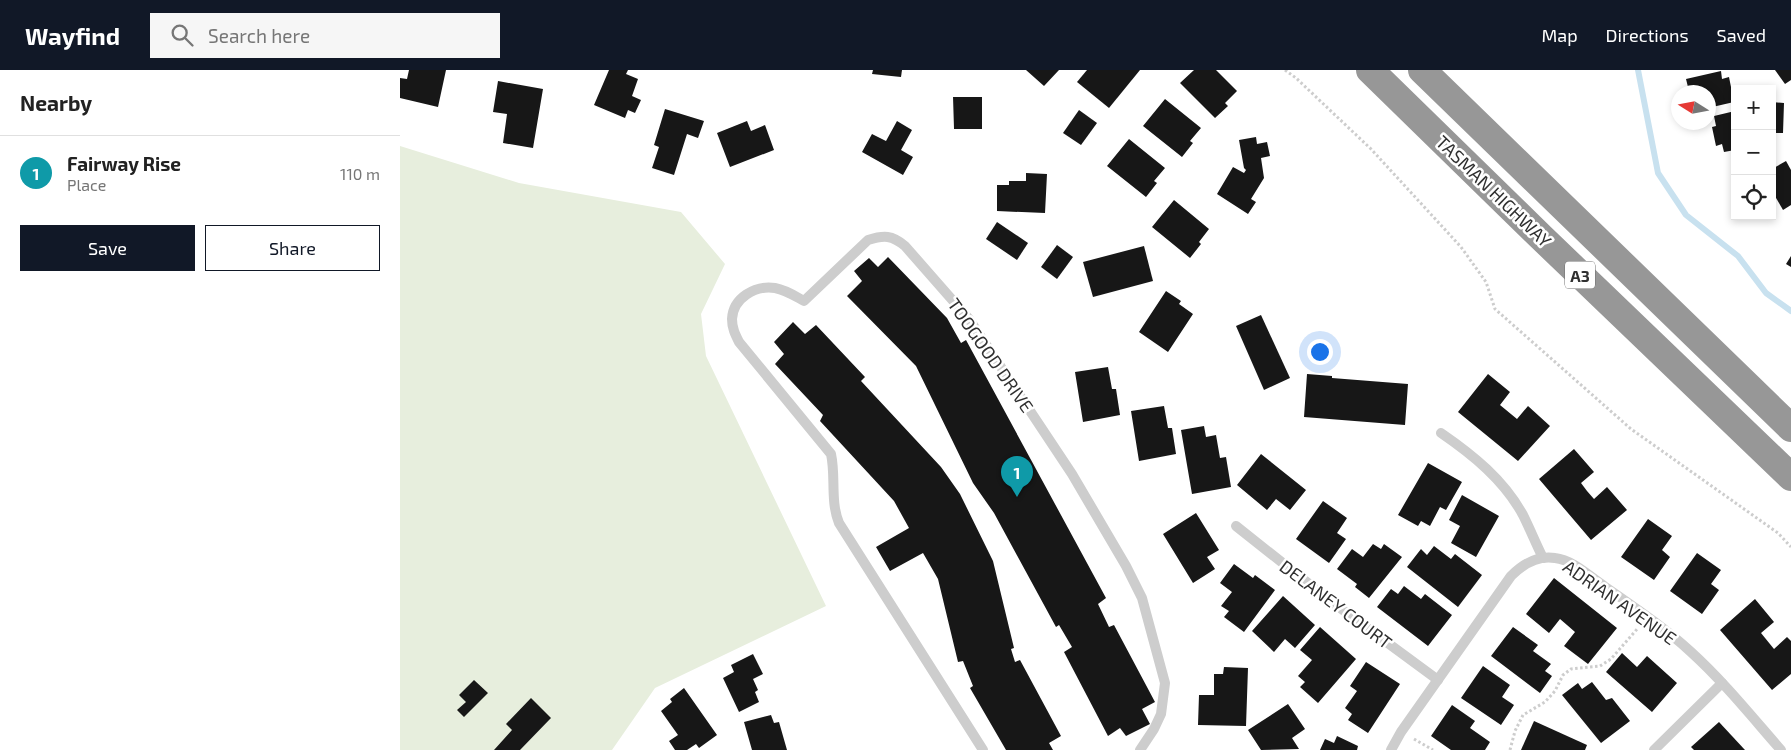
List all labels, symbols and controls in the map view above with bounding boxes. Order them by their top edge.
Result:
search box [150,13,500,58]
text: Wayfind [25,21,120,50]
icon: search [168,21,196,49]
text: Search here [208,24,310,47]
text: Map [1541,24,1578,46]
text: Directions [1606,24,1689,46]
text: Saved [1717,24,1766,46]
north arrow [1671,85,1716,130]
map controls [1731,85,1776,220]
button: + [1731,85,1776,130]
text: Nearby [20,90,92,115]
street label: TASMAN HIGHWAY [1432,130,1557,252]
button: − [1731,130,1776,175]
text: Fairway Rise [67,152,181,175]
text: 1 [33,164,39,183]
text: 110 m [340,164,380,183]
text: Place [67,175,106,194]
button: locate [1731,175,1776,220]
button: Save [20,225,195,271]
button: Share [205,225,380,271]
road number: A3 [1565,262,1595,288]
street label: TOOGOOD DRIVE [943,294,1039,416]
your location [1307,339,1333,365]
pin: 1 [1001,456,1033,497]
street label: DELANEY COURT [1276,555,1397,654]
street label: ADRIAN AVENUE [1559,555,1681,649]

